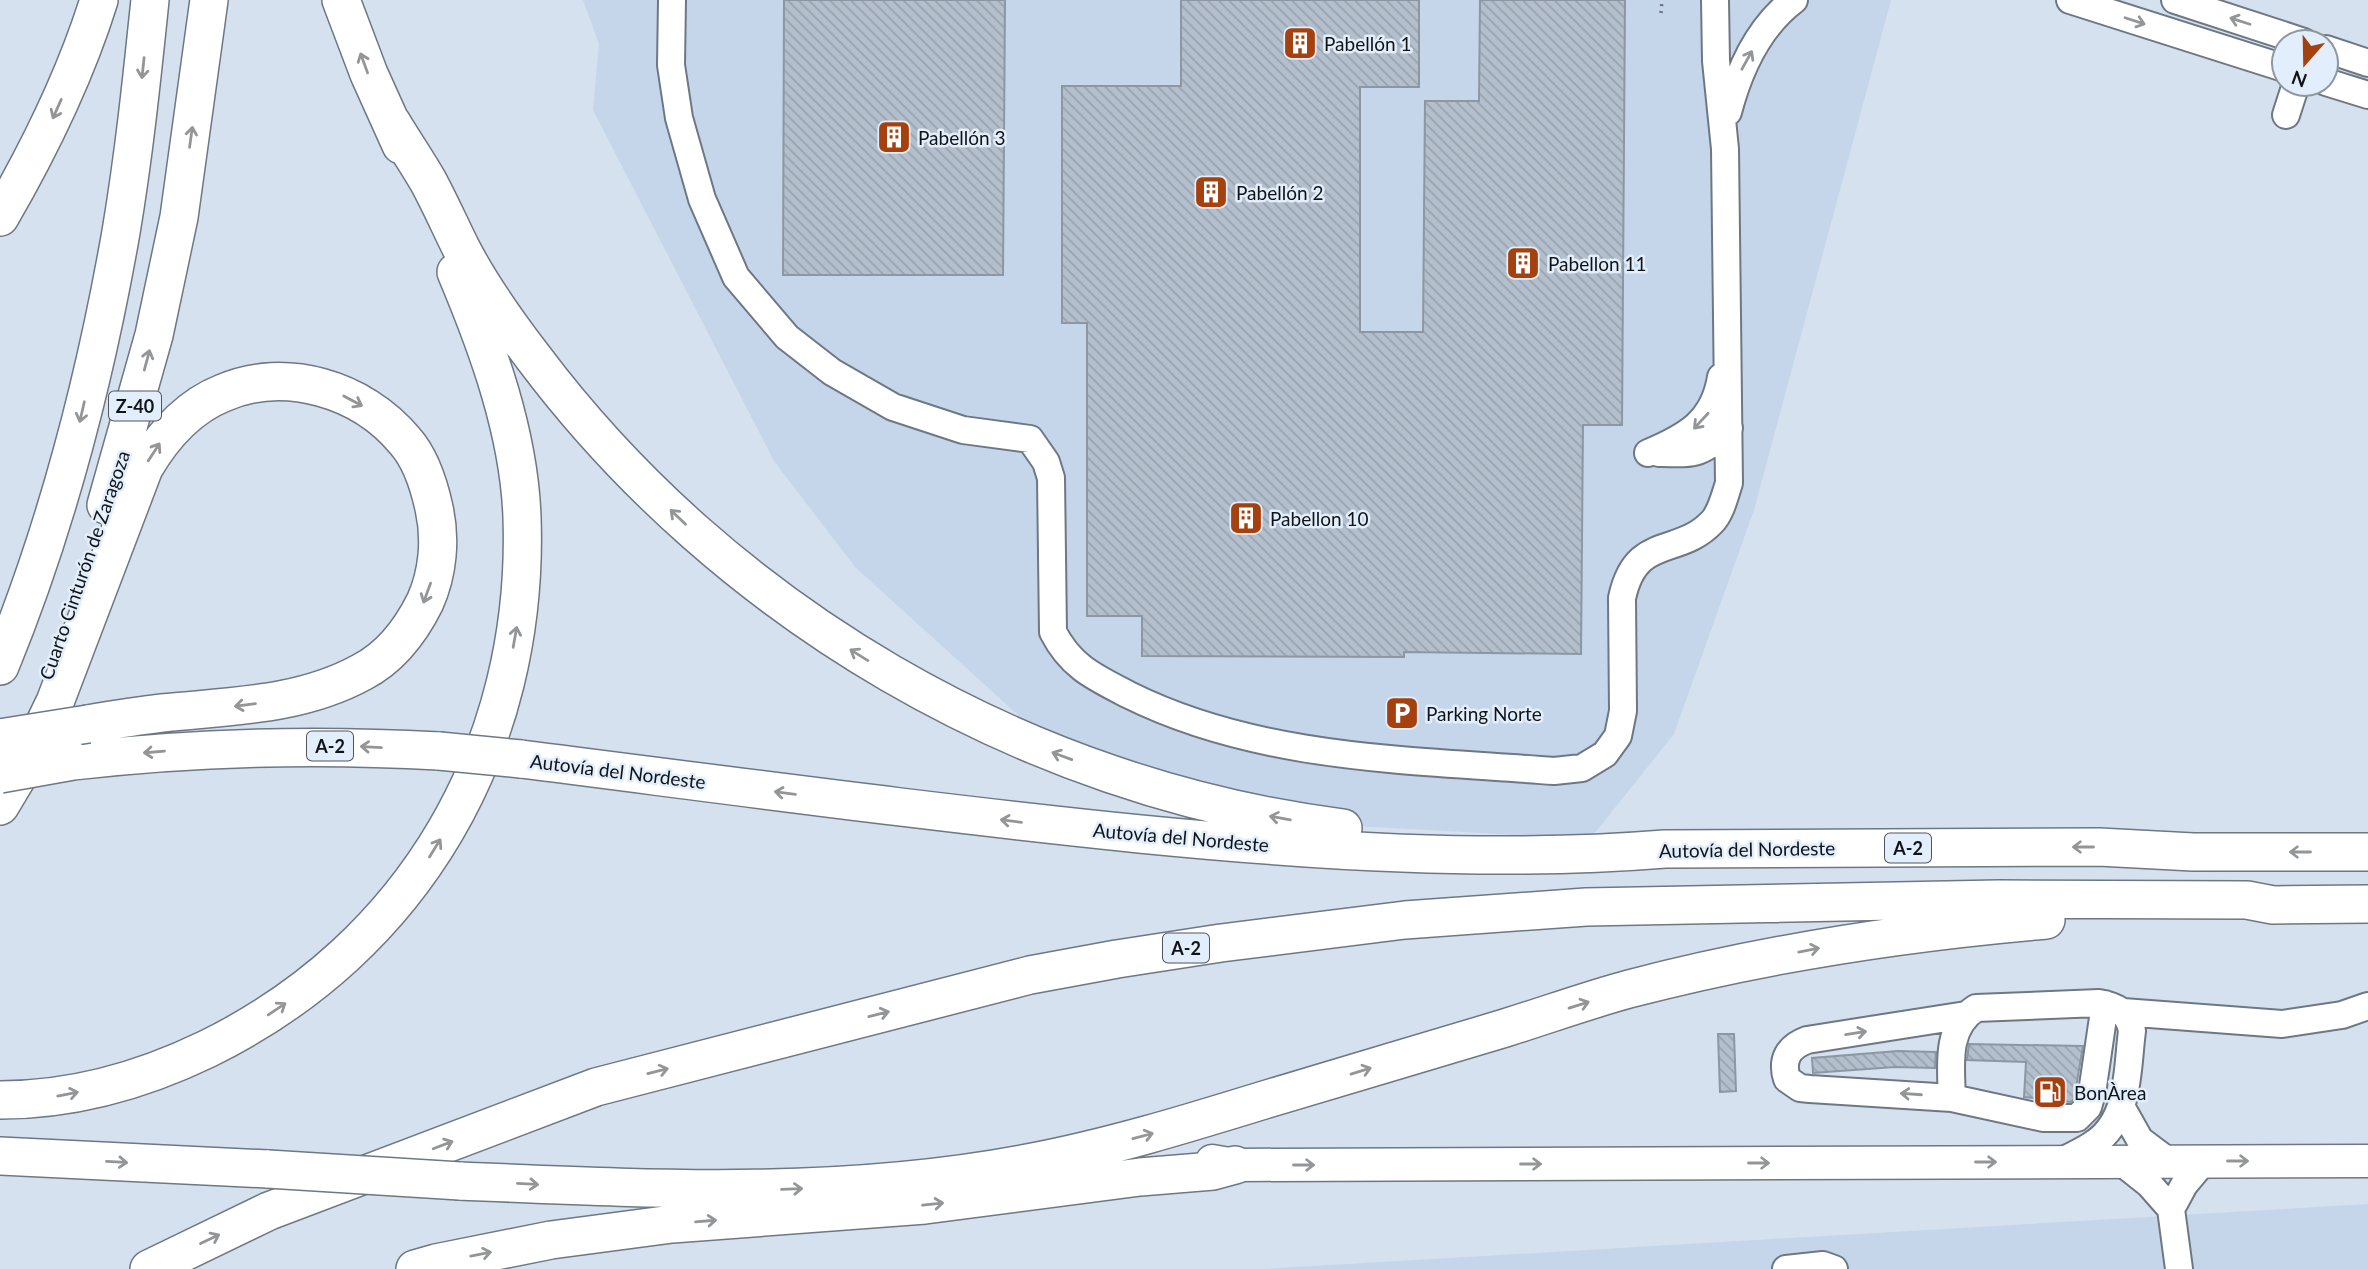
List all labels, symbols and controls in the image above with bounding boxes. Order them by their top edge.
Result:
one-way arrow [2229,14,2251,27]
one-way arrow [2124,15,2146,28]
building icon: Pabellón 1 [1281,24,1319,62]
north arrow [2270,28,2340,98]
place label: Pabellón 1 [1324,32,1411,55]
one-way arrow [1740,50,1754,70]
one-way arrow [357,52,370,74]
one-way arrow [136,56,149,79]
text: N [2288,66,2310,93]
one-way arrow [50,98,63,119]
building icon: Pabellón 3 [875,118,913,156]
one-way arrow [185,126,198,149]
place label: Pabellón 3 [918,126,1005,149]
building icon: Pabellón 2 [1192,173,1230,211]
place label: Pabellón 2 [1236,181,1323,204]
building icon: Pabellon 11 [1504,244,1542,282]
place label: Pabellon 11 [1548,252,1646,275]
one-way arrow [142,349,155,371]
road number: Z-40 [109,392,161,420]
one-way arrow [342,394,362,408]
one-way arrow [75,400,88,423]
one-way arrow [1693,412,1709,430]
one-way arrow [146,443,161,462]
street label: Cuarto Cinturón de Zaragoza [34,447,134,683]
building icon: Pabellon 10 [1227,499,1265,537]
place label: Pabellon 10 [1270,507,1368,530]
one-way arrow [670,508,687,525]
one-way arrow [420,582,433,604]
one-way arrow [509,626,522,649]
one-way arrow [849,647,869,661]
parking icon: Parking Norte [1383,694,1421,732]
one-way arrow [234,699,257,712]
place label: Parking Norte [1426,702,1542,725]
road number: A-2 [307,732,353,760]
one-way arrow [359,741,382,754]
one-way arrow [143,746,165,759]
street label: Autovía del Nordeste [529,749,707,793]
one-way arrow [1051,749,1073,761]
one-way arrow [774,786,797,799]
one-way arrow [1270,811,1292,824]
one-way arrow [1000,814,1022,827]
street label: Autovía del Nordeste [1092,818,1270,856]
road number: A-2 [1885,834,1931,862]
street label: Autovía del Nordeste [1659,836,1835,862]
one-way arrow [428,839,443,858]
one-way arrow [2072,840,2095,854]
one-way arrow [2289,845,2312,859]
road number: A-2 [1163,933,1209,962]
one-way arrow [1797,943,1820,956]
one-way arrow [1567,997,1589,1010]
one-way arrow [267,1001,286,1016]
one-way arrow [867,1007,889,1020]
one-way arrow [1844,1026,1867,1039]
one-way arrow [646,1064,669,1077]
one-way arrow [1350,1064,1372,1077]
fuel station icon: BonÀrea [2031,1073,2069,1111]
place label: BonÀrea [2074,1081,2146,1104]
one-way arrow [56,1086,79,1100]
one-way arrow [1900,1088,1923,1101]
one-way arrow [1131,1129,1154,1142]
one-way arrow [432,1137,454,1150]
one-way arrow [2226,1154,2249,1168]
one-way arrow [105,1155,128,1168]
one-way arrow [1974,1155,1997,1169]
one-way arrow [1747,1156,1770,1170]
one-way arrow [1519,1157,1542,1171]
one-way arrow [1292,1158,1315,1172]
one-way arrow [517,1177,540,1190]
one-way arrow [781,1182,804,1195]
one-way arrow [921,1197,944,1210]
one-way arrow [695,1214,717,1227]
one-way arrow [199,1232,220,1246]
one-way arrow [470,1246,492,1260]

